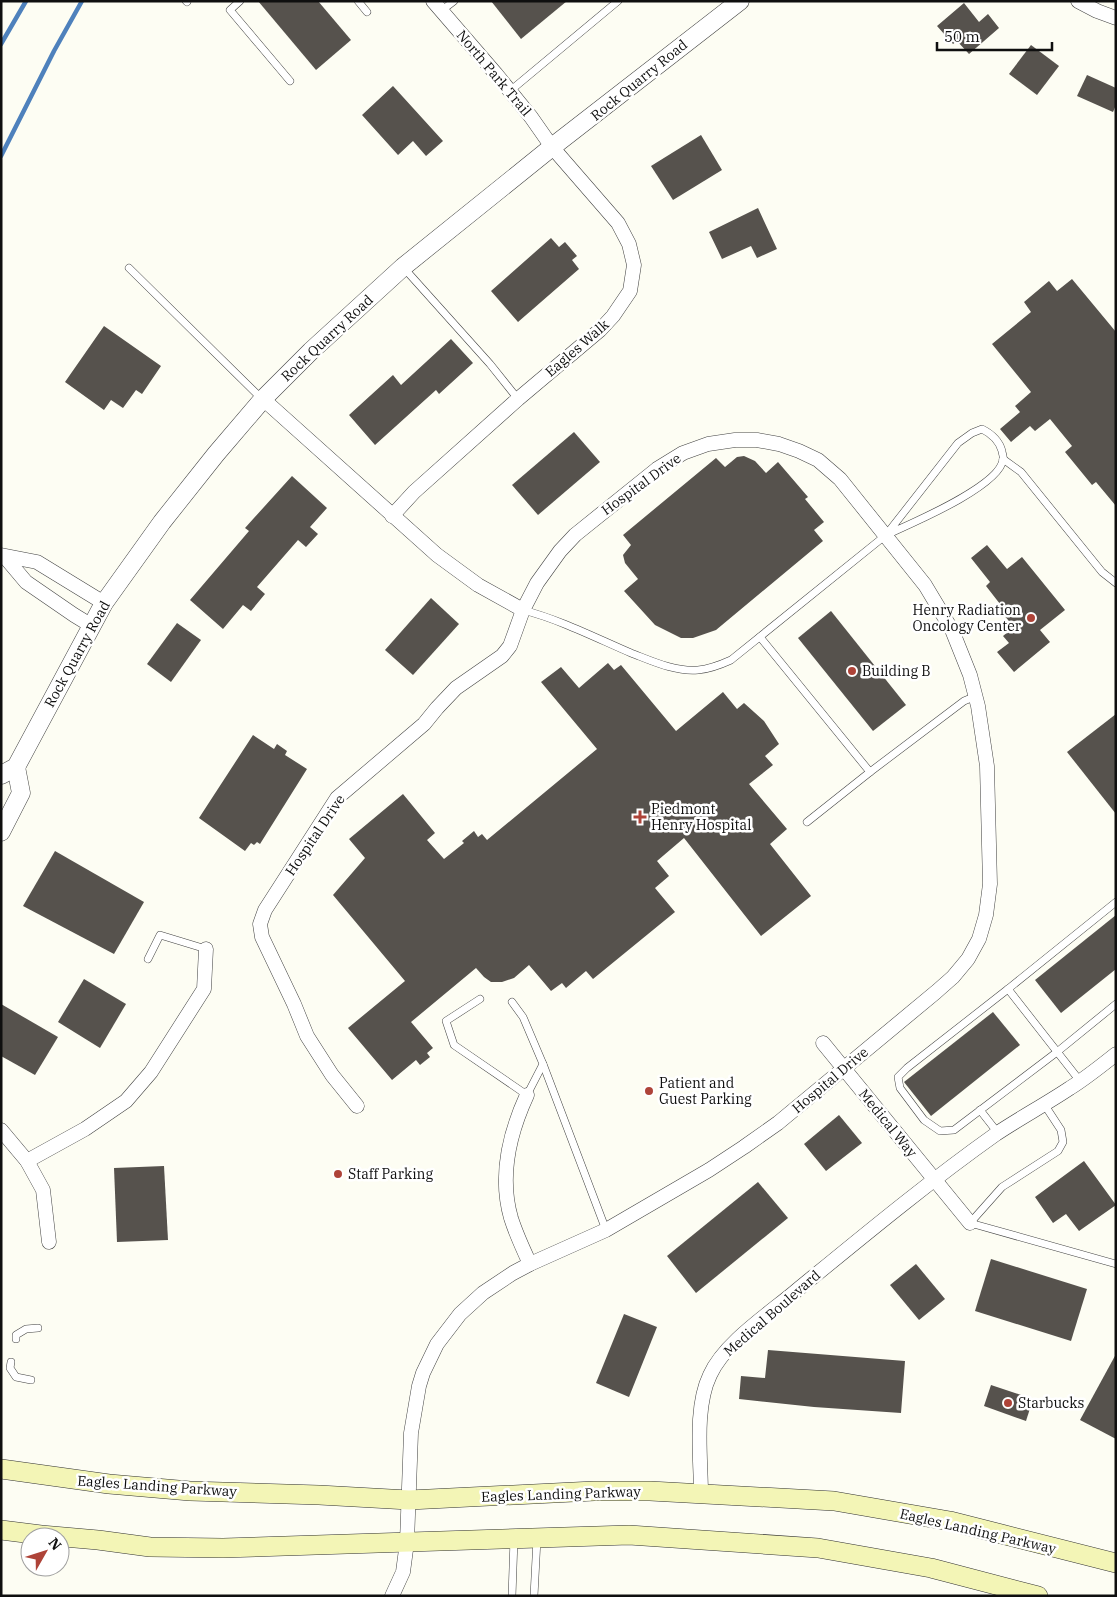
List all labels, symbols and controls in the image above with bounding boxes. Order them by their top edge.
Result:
scale bar [937,20,1052,52]
street label: North Park Trail [453,26,535,120]
text: 50 m [944,27,980,46]
street label: Rock Quarry Road [587,35,691,124]
street label: Rock Quarry Road [277,290,377,385]
street label: Eagles Walk [541,315,613,381]
street label: Hospital Drive [598,449,684,519]
street label: Rock Quarry Road [40,597,114,710]
place label: Henry Radiation Oncology Center [912,601,1022,635]
marker: Henry Radiation Oncology Center [1025,612,1037,624]
place label: Building B [862,662,931,680]
marker: Building B [846,665,858,677]
street label: Hospital Drive [281,791,349,879]
place label: Piedmont Henry Hospital [651,800,751,834]
marker: Piedmont Henry Hospital [633,810,647,824]
street label: Hospital Drive [788,1043,872,1117]
place label: Patient and Guest Parking [659,1074,752,1108]
marker: Patient and Guest Parking [643,1085,655,1097]
street label: Medical Way [855,1085,921,1161]
place label: Staff Parking [348,1165,433,1183]
marker: Staff Parking [332,1168,344,1180]
street label: Medical Boulevard [720,1266,824,1360]
place label: Starbucks [1018,1394,1084,1412]
marker: Starbucks [1002,1397,1014,1409]
street label: Eagles Landing Parkway [77,1471,238,1501]
street label: Eagles Landing Parkway [481,1482,642,1506]
street label: Eagles Landing Parkway [898,1504,1058,1558]
north arrow [20,1527,70,1577]
text: N [45,1534,66,1554]

